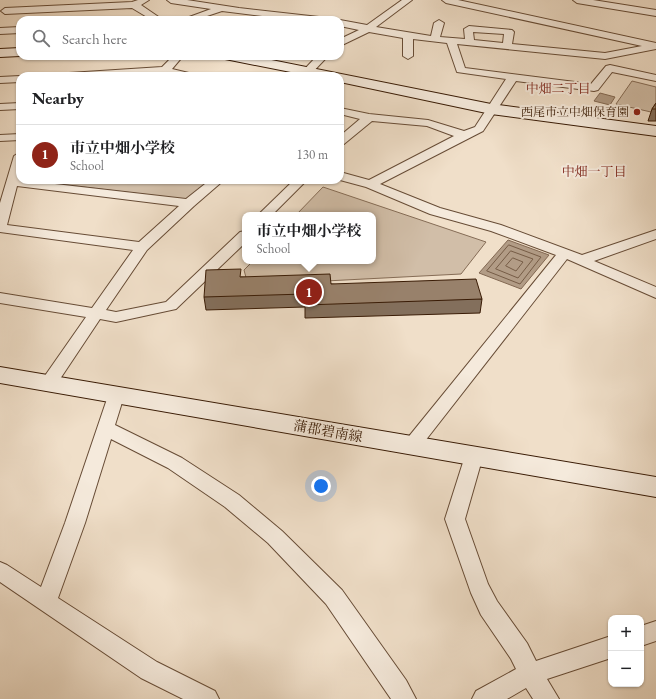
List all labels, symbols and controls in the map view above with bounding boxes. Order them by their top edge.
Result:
search box [16,16,344,60]
icon: search [30,27,52,49]
text: Search here [62,29,127,48]
district label: 中畑二丁目 [525,80,591,97]
text: Nearby [32,87,84,109]
place label: 西尾市立中畑保育園 [521,104,629,120]
marker: 西尾市立中畑保育園 [632,107,642,117]
text: 市立中畑小学校 [70,138,175,157]
text: 1 [42,146,48,163]
text: 130 m [297,146,328,163]
text: School [70,157,104,174]
district label: 中畑一丁目 [561,163,627,180]
popup [242,212,376,264]
text: 市立中畑小学校 [256,221,362,240]
text: School [256,240,290,257]
pin: 1 [296,277,322,307]
street label: 蒲郡碧南線 [292,416,364,446]
your location [311,476,331,496]
map controls [608,615,644,687]
button: + [608,615,644,651]
button: − [608,651,644,687]

